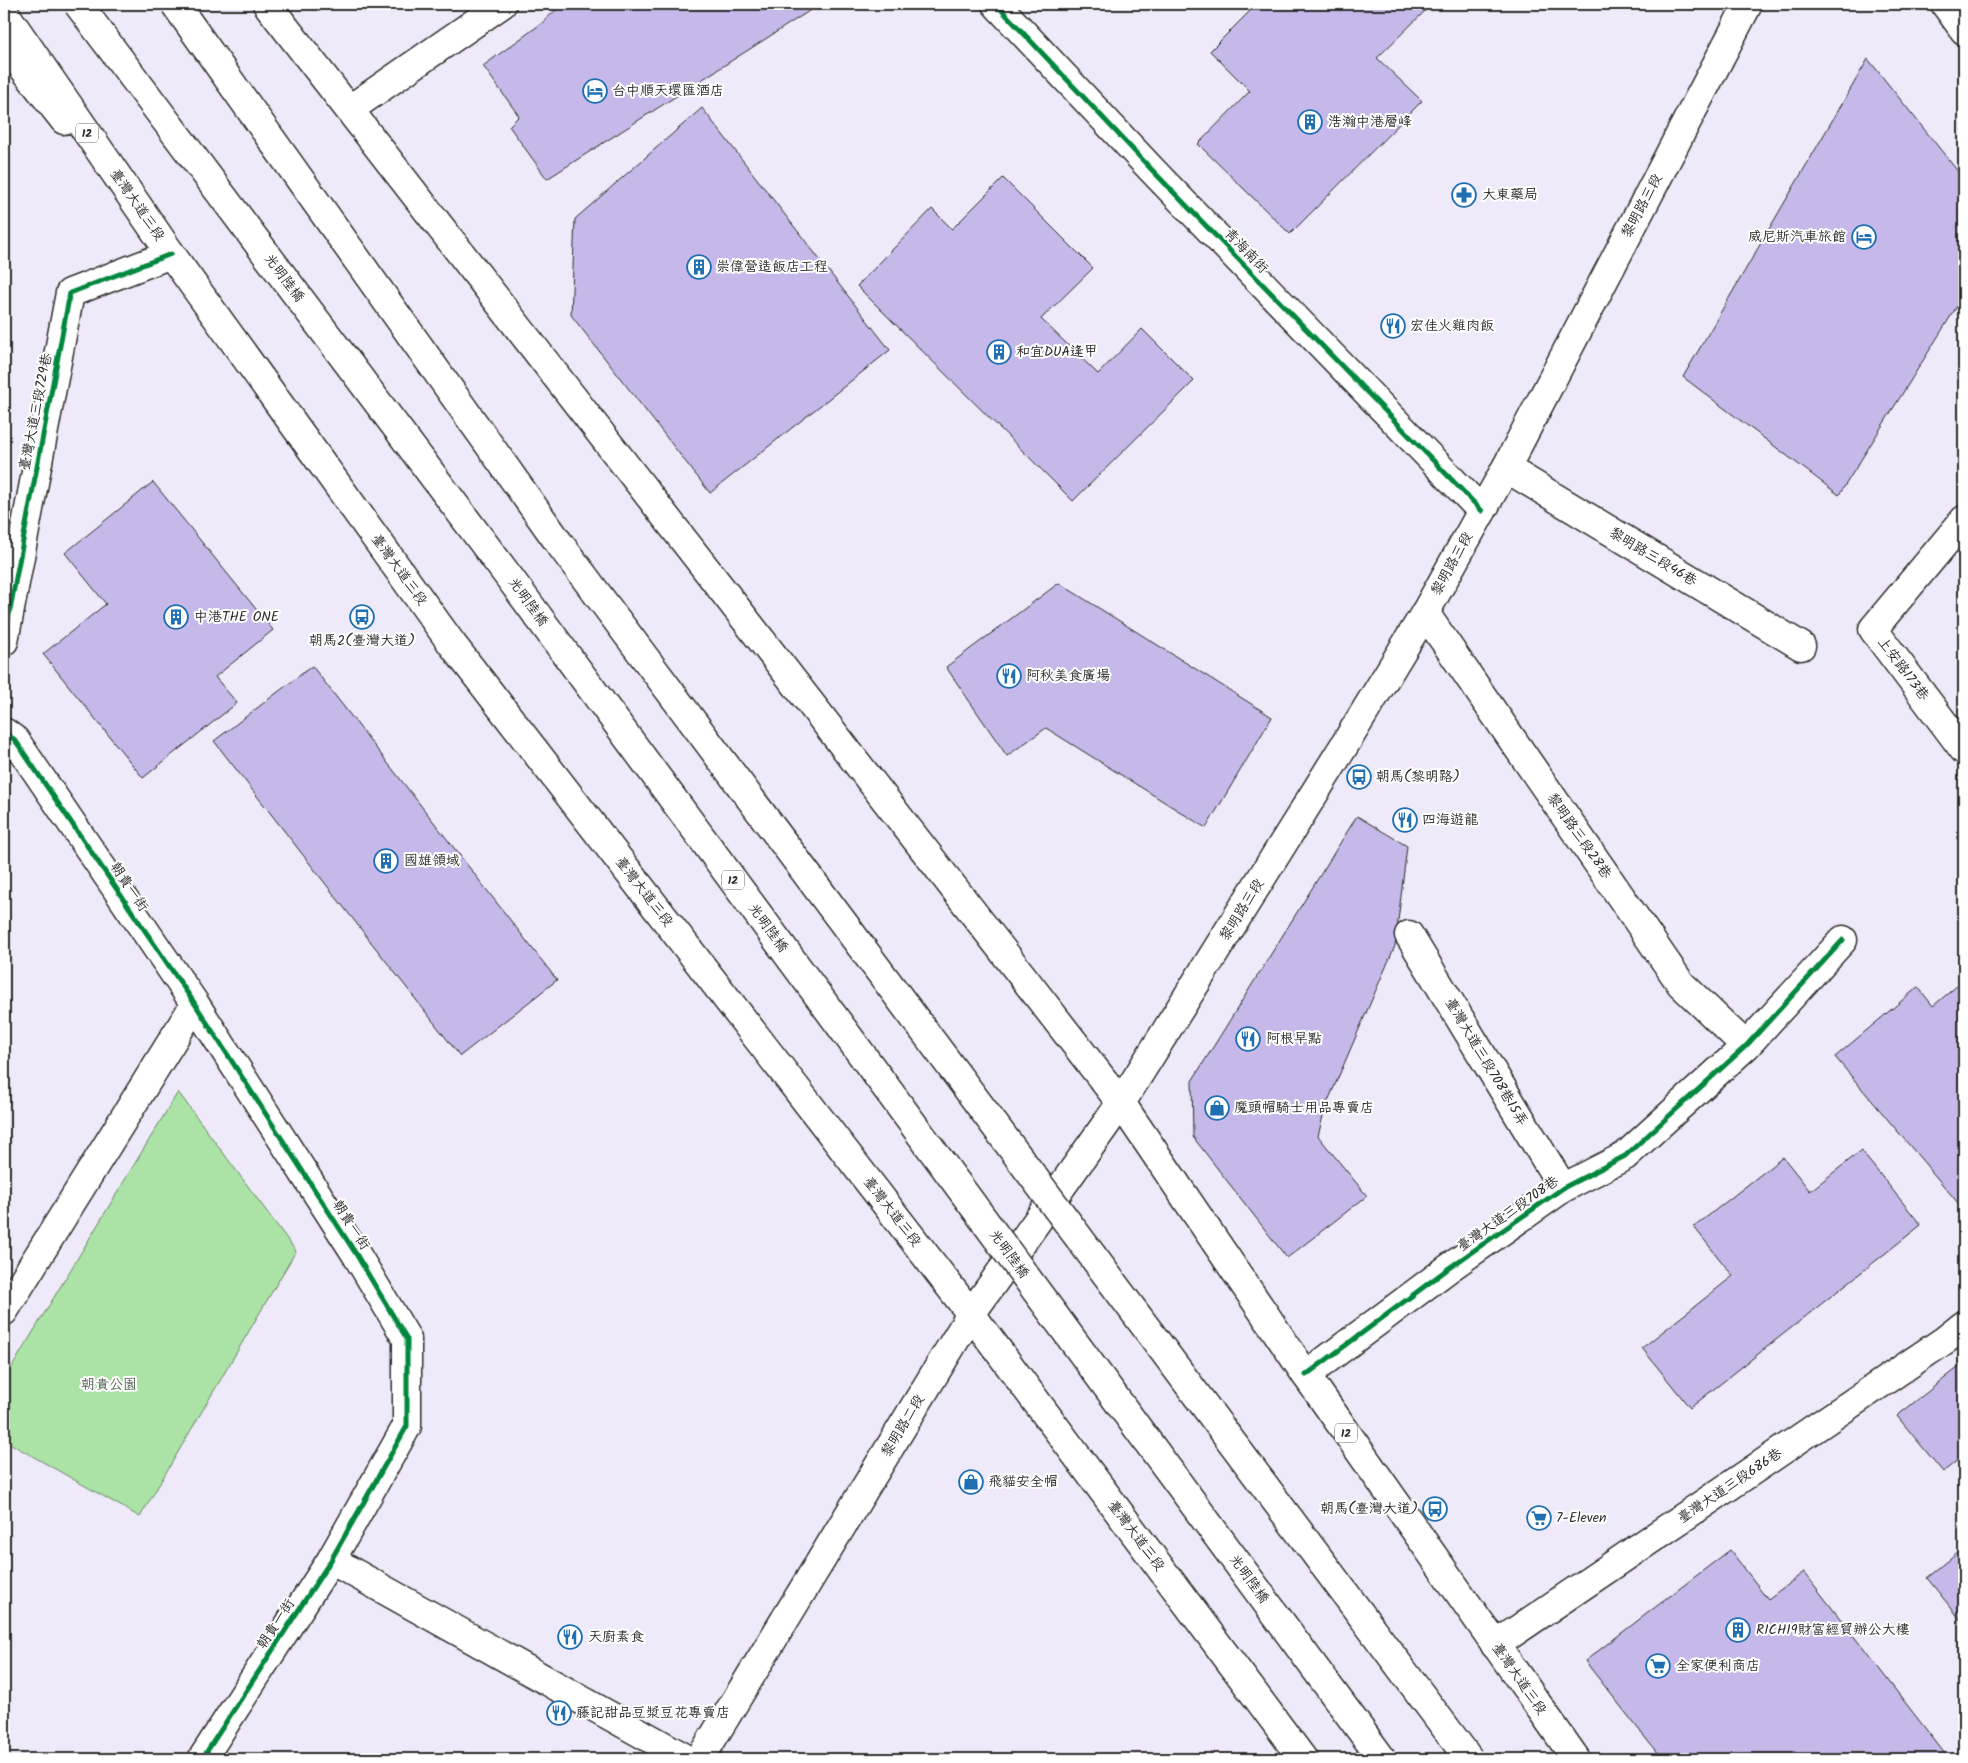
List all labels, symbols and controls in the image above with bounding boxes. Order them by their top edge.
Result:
hotel icon: 台中順天環匯酒店 [582,78,608,104]
place label: 台中順天環匯酒店 [612,80,724,102]
building icon: 浩瀚中港層峰 [1297,109,1323,135]
place label: 浩瀚中港層峰 [1328,111,1412,133]
road number: 12 [76,124,98,142]
street label: 臺灣大道三段 [104,164,170,246]
street label: 黎明路三段 [1616,170,1668,242]
pharmacy icon: 大東藥局 [1451,182,1477,208]
place label: 大東藥局 [1482,184,1538,206]
street label: 青海南街 [1219,223,1273,279]
hotel icon: 威尼斯汽車旅館 [1851,224,1877,250]
place label: 威尼斯汽車旅館 [1748,226,1846,248]
street label: 光明陸橋 [258,249,310,307]
building icon: 崇偉營造飯店工程 [686,254,712,280]
place label: 崇偉營造飯店工程 [716,256,828,278]
restaurant icon: 宏佳火雞肉飯 [1380,313,1406,339]
place label: 宏佳火雞肉飯 [1410,315,1494,337]
building icon: 和宜DUA逢甲 [986,339,1012,365]
place label: 和宜DUA逢甲 [1016,341,1098,363]
street label: 臺灣大道三段729巷 [14,350,58,473]
street label: 黎明路三段46巷 [1605,522,1702,593]
street label: 黎明路三段 [1425,528,1479,600]
street label: 臺灣大道三段 [365,530,433,610]
street label: 光明陸橋 [503,573,553,631]
building icon: 中港THE ONE [163,604,189,630]
bus stop icon: 朝馬2(臺灣大道) [349,604,375,630]
place label: 中港THE ONE [194,606,280,628]
place label: 朝馬2(臺灣大道) [309,630,415,652]
street label: 上安路173巷 [1872,632,1935,706]
restaurant icon: 阿秋美食廣場 [996,663,1022,689]
place label: 阿秋美食廣場 [1026,665,1110,687]
bus stop icon: 朝馬(黎明路) [1346,764,1372,790]
place label: 朝馬(黎明路) [1376,766,1460,788]
street label: 黎明路三段28巷 [1541,789,1617,884]
restaurant icon: 四海遊龍 [1392,807,1418,833]
place label: 四海遊龍 [1422,809,1478,831]
building icon: 國雄領域 [373,848,399,874]
place label: 國雄領域 [404,850,460,872]
street label: 臺灣大道三段 [609,852,679,932]
street label: 朝貴一街 [104,858,154,916]
road number: 12 [722,870,744,890]
street label: 黎明路三段 [1214,874,1270,946]
street label: 光明陸橋 [743,899,793,957]
street label: 臺灣大道三段708巷15弄 [1439,994,1533,1130]
restaurant icon: 阿根早點 [1235,1026,1261,1052]
place label: 阿根早點 [1266,1028,1322,1050]
shop icon: 魔頭帽騎士用品專賣店 [1204,1095,1230,1121]
place label: 魔頭帽騎士用品專賣店 [1234,1097,1374,1119]
street label: 臺灣大道三段708巷 [1453,1170,1564,1257]
street label: 臺灣大道三段 [857,1172,927,1252]
street label: 朝貴一街 [327,1196,375,1254]
street label: 光明陸橋 [984,1225,1034,1283]
park label: 朝貴公園 [81,1374,137,1396]
street label: 黎明路二段 [876,1390,930,1462]
road number: 12 [1335,1424,1357,1442]
street label: 臺灣大道三段686巷 [1673,1442,1788,1529]
shop icon: 飛貓安全帽 [958,1469,984,1495]
place label: 飛貓安全帽 [988,1471,1058,1493]
street label: 臺灣大道三段 [1102,1496,1170,1576]
bus stop icon: 朝馬(臺灣大道) [1422,1496,1448,1522]
place label: 朝馬(臺灣大道) [1320,1498,1418,1520]
supermarket icon: 7-Eleven [1526,1505,1552,1531]
place label: 7-Eleven [1556,1507,1606,1529]
street label: 光明陸橋 [1224,1550,1274,1608]
street label: 朝貴一街 [252,1595,300,1653]
building icon: RICH19財富經貿辦公大樓 [1725,1617,1751,1643]
place label: RICH19財富經貿辦公大樓 [1756,1619,1910,1641]
restaurant icon: 天廚素食 [557,1624,583,1650]
place label: 天廚素食 [588,1626,644,1648]
street label: 臺灣大道三段 [1486,1638,1552,1720]
supermarket icon: 全家便利商店 [1645,1653,1671,1679]
place label: 全家便利商店 [1676,1655,1760,1677]
restaurant icon: 藤記甜品豆漿豆花專賣店 [546,1700,572,1726]
place label: 藤記甜品豆漿豆花專賣店 [576,1702,730,1724]

